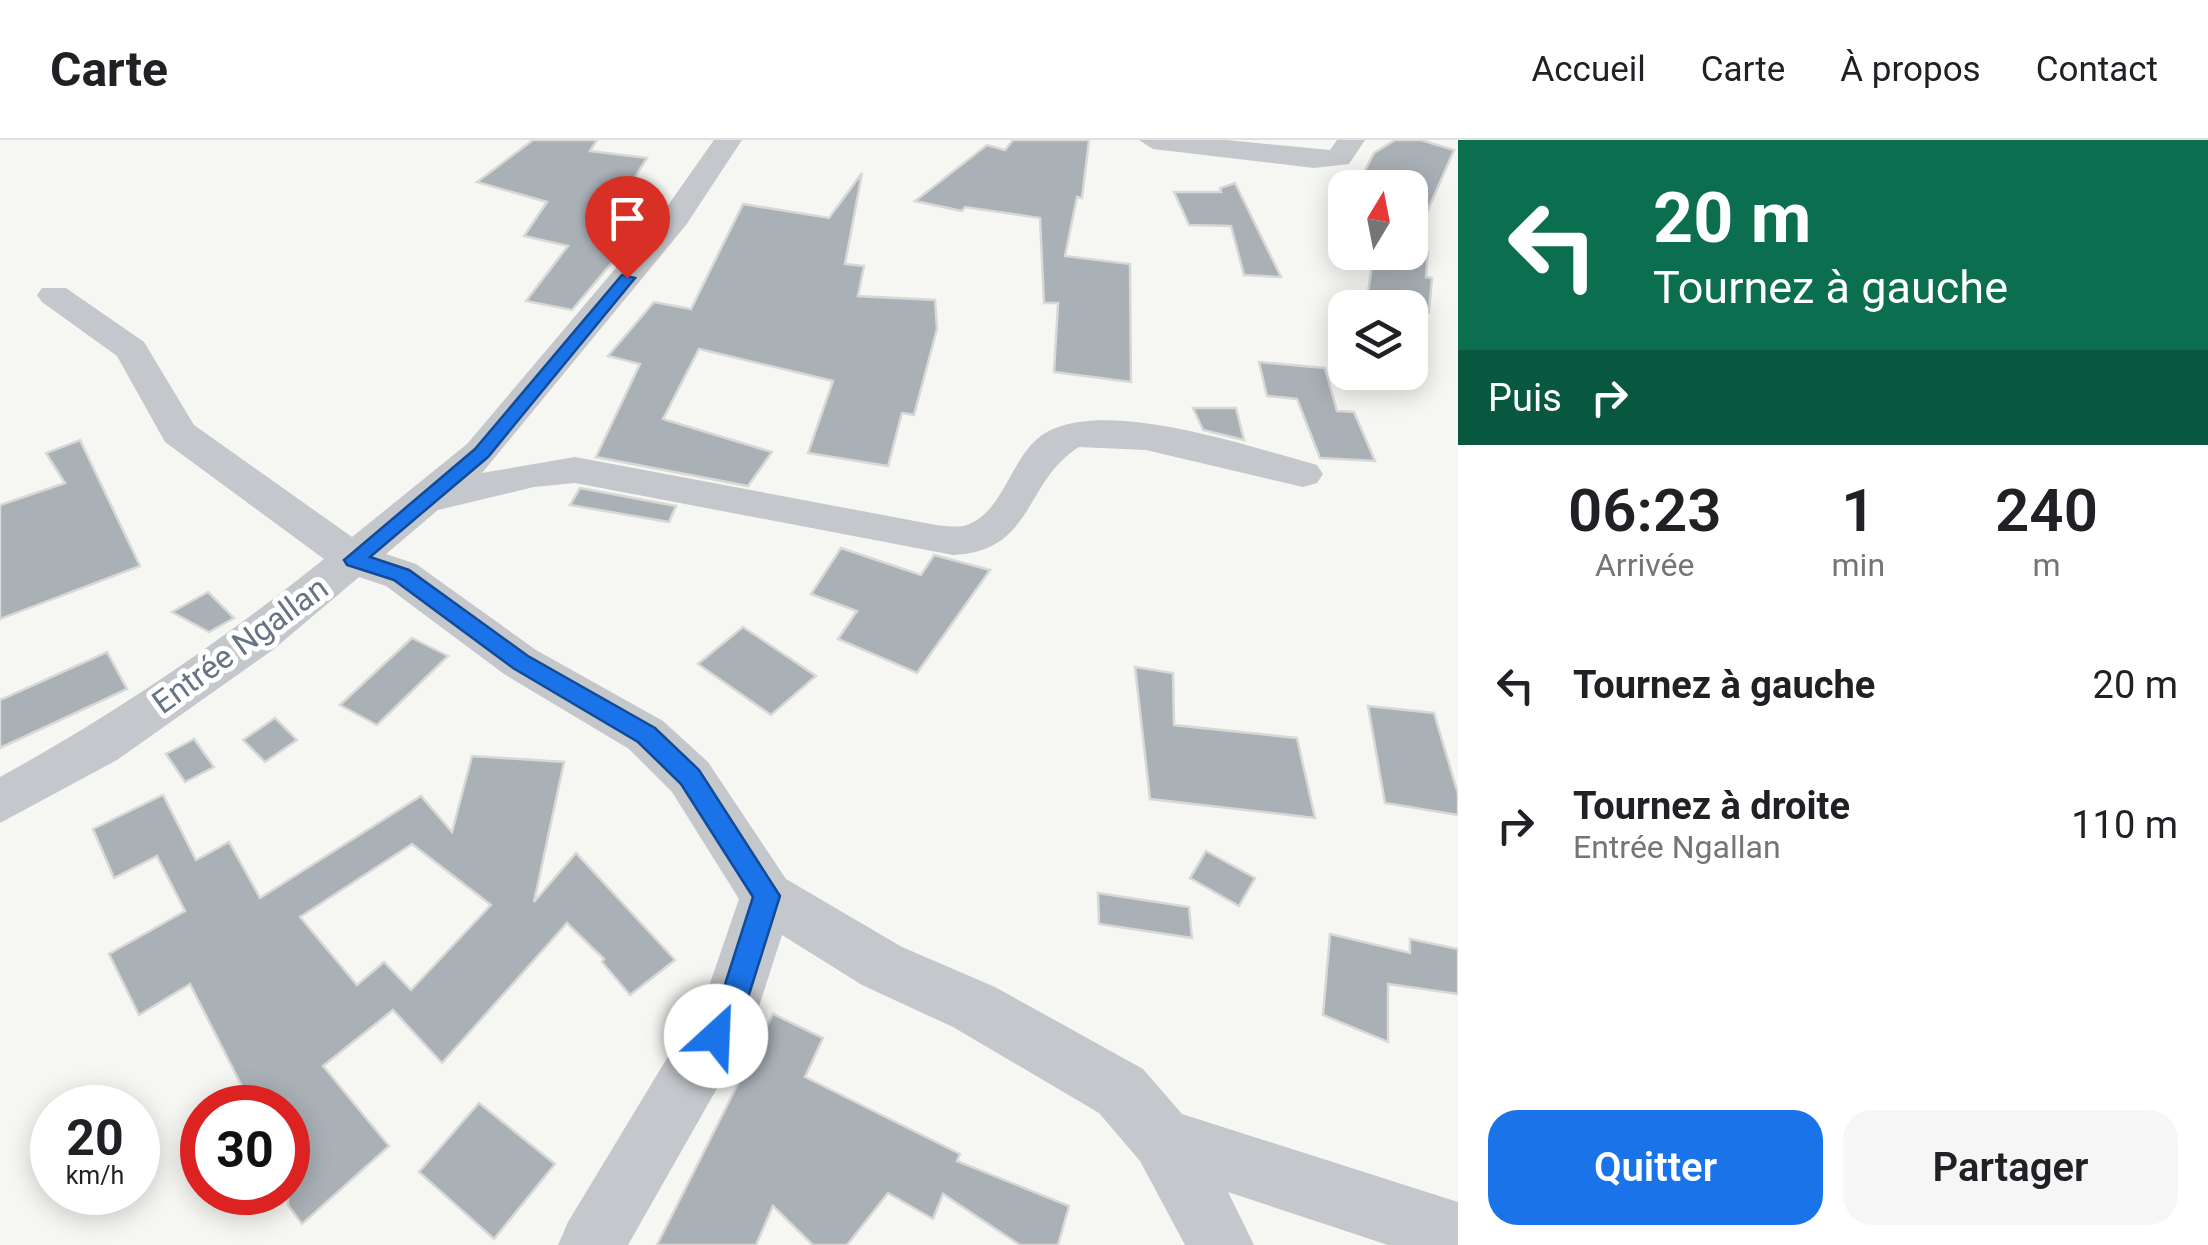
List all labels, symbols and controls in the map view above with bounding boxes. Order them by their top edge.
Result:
text: Carte [50,41,168,98]
text: Accueil [1531,49,1646,90]
text: Carte [1701,49,1785,90]
text: À propos [1840,49,1981,90]
text: Contact [2036,49,2158,90]
north arrow [1328,170,1428,270]
map controls [1328,170,1428,390]
pin [585,176,670,279]
text: 20 m [1653,177,1811,259]
icon: left [1488,180,1618,310]
icon: arrive [600,191,655,246]
text: Tournez à gauche [1653,261,2008,314]
button: layers [1328,290,1428,390]
icon: right [1582,370,1637,425]
text: Puis [1488,376,1562,420]
text: 06:23 [1568,475,1722,546]
text: 1 [1841,475,1875,546]
text: 240 [1995,475,2098,546]
text: Arrivée [1595,546,1695,584]
text: min [1832,546,1885,584]
text: m [2032,546,2061,584]
street label: Entrée Ngallan [145,569,335,721]
icon: left [1488,658,1543,713]
text: Tournez à gauche [1573,663,1875,707]
text: 20 m [2093,663,2178,707]
text: Tournez à droite [1573,784,1850,828]
icon: right [1488,798,1543,853]
text: 110 m [2071,803,2178,847]
text: Entrée Ngallan [1573,828,1781,866]
position arrow [664,984,768,1088]
speed limit sign: 30 [180,1085,310,1215]
text: 20 [66,1109,124,1167]
button: Quitter [1488,1110,1823,1225]
button: Partager [1843,1110,2178,1225]
text: km/h [66,1161,124,1190]

